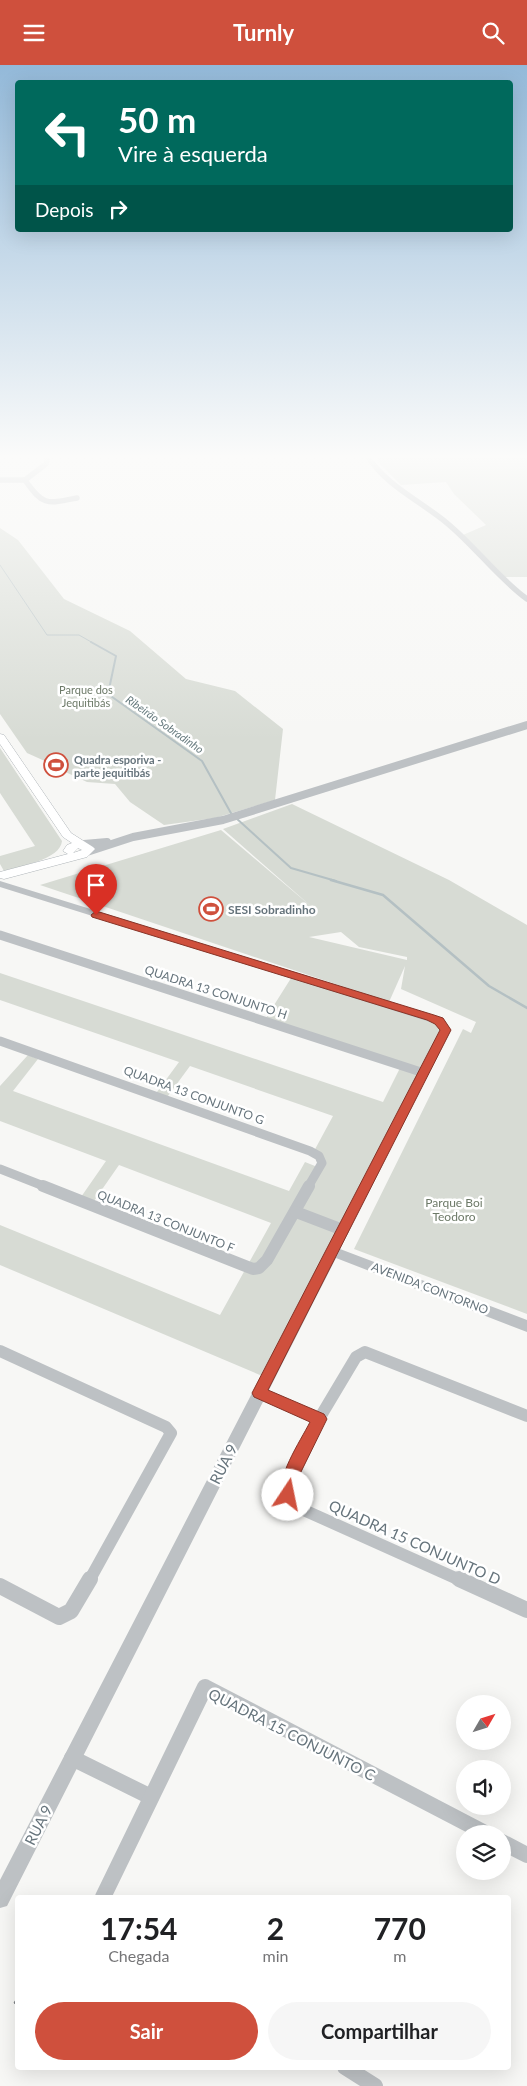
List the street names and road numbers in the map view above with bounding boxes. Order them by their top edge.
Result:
street label: QUADRA 13 CONJUNTO H [143,962,289,1022]
street label: QUADRA 13 CONJUNTO G [122,1063,267,1128]
street label: QUADRA 13 CONJUNTO F [95,1187,237,1255]
street label: AVENIDA CONTORNO [369,1259,491,1317]
street label: RUA 9 [205,1441,241,1487]
street label: QUADRA 15 CONJUNTO D [326,1496,504,1588]
street label: QUADRA 15 CONJUNTO C [206,1684,378,1784]
street label: RUA 9 [20,1802,56,1848]

